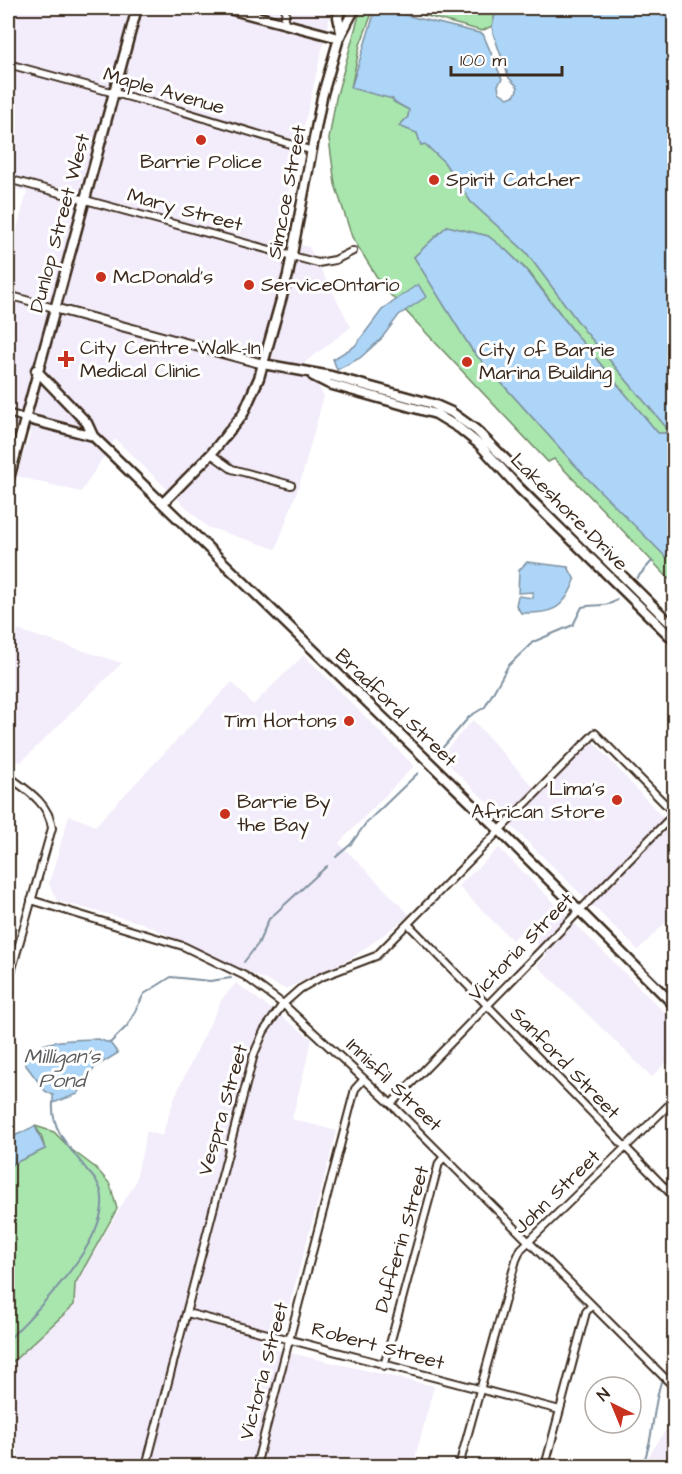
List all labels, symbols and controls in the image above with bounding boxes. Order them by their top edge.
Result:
scale bar [451,39,562,77]
text: 100 m [460,48,506,73]
street label: Maple Avenue [100,60,228,122]
street label: Simcoe Street [260,123,314,261]
street label: Dunlop Street West [23,130,97,316]
marker: Barrie Police [194,133,208,147]
place label: Barrie Police [140,148,262,176]
place label: Spirit Catcher [446,166,580,194]
marker: Spirit Catcher [427,173,441,187]
street label: Mary Street [124,181,246,240]
place label: McDonald's [113,263,213,291]
marker: McDonald's [94,270,108,284]
place label: ServiceOntario [261,271,400,299]
marker: ServiceOntario [242,278,256,292]
place label: City Centre Walk-In Medical Clinic [80,334,261,385]
place label: City of Barrie Marina Building [479,336,615,388]
marker: City Centre Walk-In Medical Clinic [57,350,75,368]
marker: City of Barrie Marina Building [460,355,474,369]
street label: Lakeshore Drive [504,447,634,577]
street label: Bradford Street [329,642,463,774]
place label: Tim Hortons [224,707,337,735]
marker: Tim Hortons [342,714,356,728]
place label: Lima's African Store [471,775,605,826]
place label: Barrie By the Bay [237,788,331,840]
marker: Lima's African Store [610,793,624,807]
marker: Barrie By the Bay [218,807,232,821]
street label: Victoria Street [462,886,580,1008]
street label: Sanford Street [504,1000,626,1126]
street label: Innisfil Street [340,1032,448,1138]
street label: Vespra Street [191,1041,255,1179]
water label: Milligan's Pond [24,1042,102,1095]
street label: John Street [507,1143,607,1241]
street label: Dufferin Street [368,1162,436,1316]
street label: Victoria Street [232,1299,296,1443]
street label: Robert Street [309,1315,447,1377]
north arrow [583,1375,643,1435]
text: N [592,1383,615,1406]

